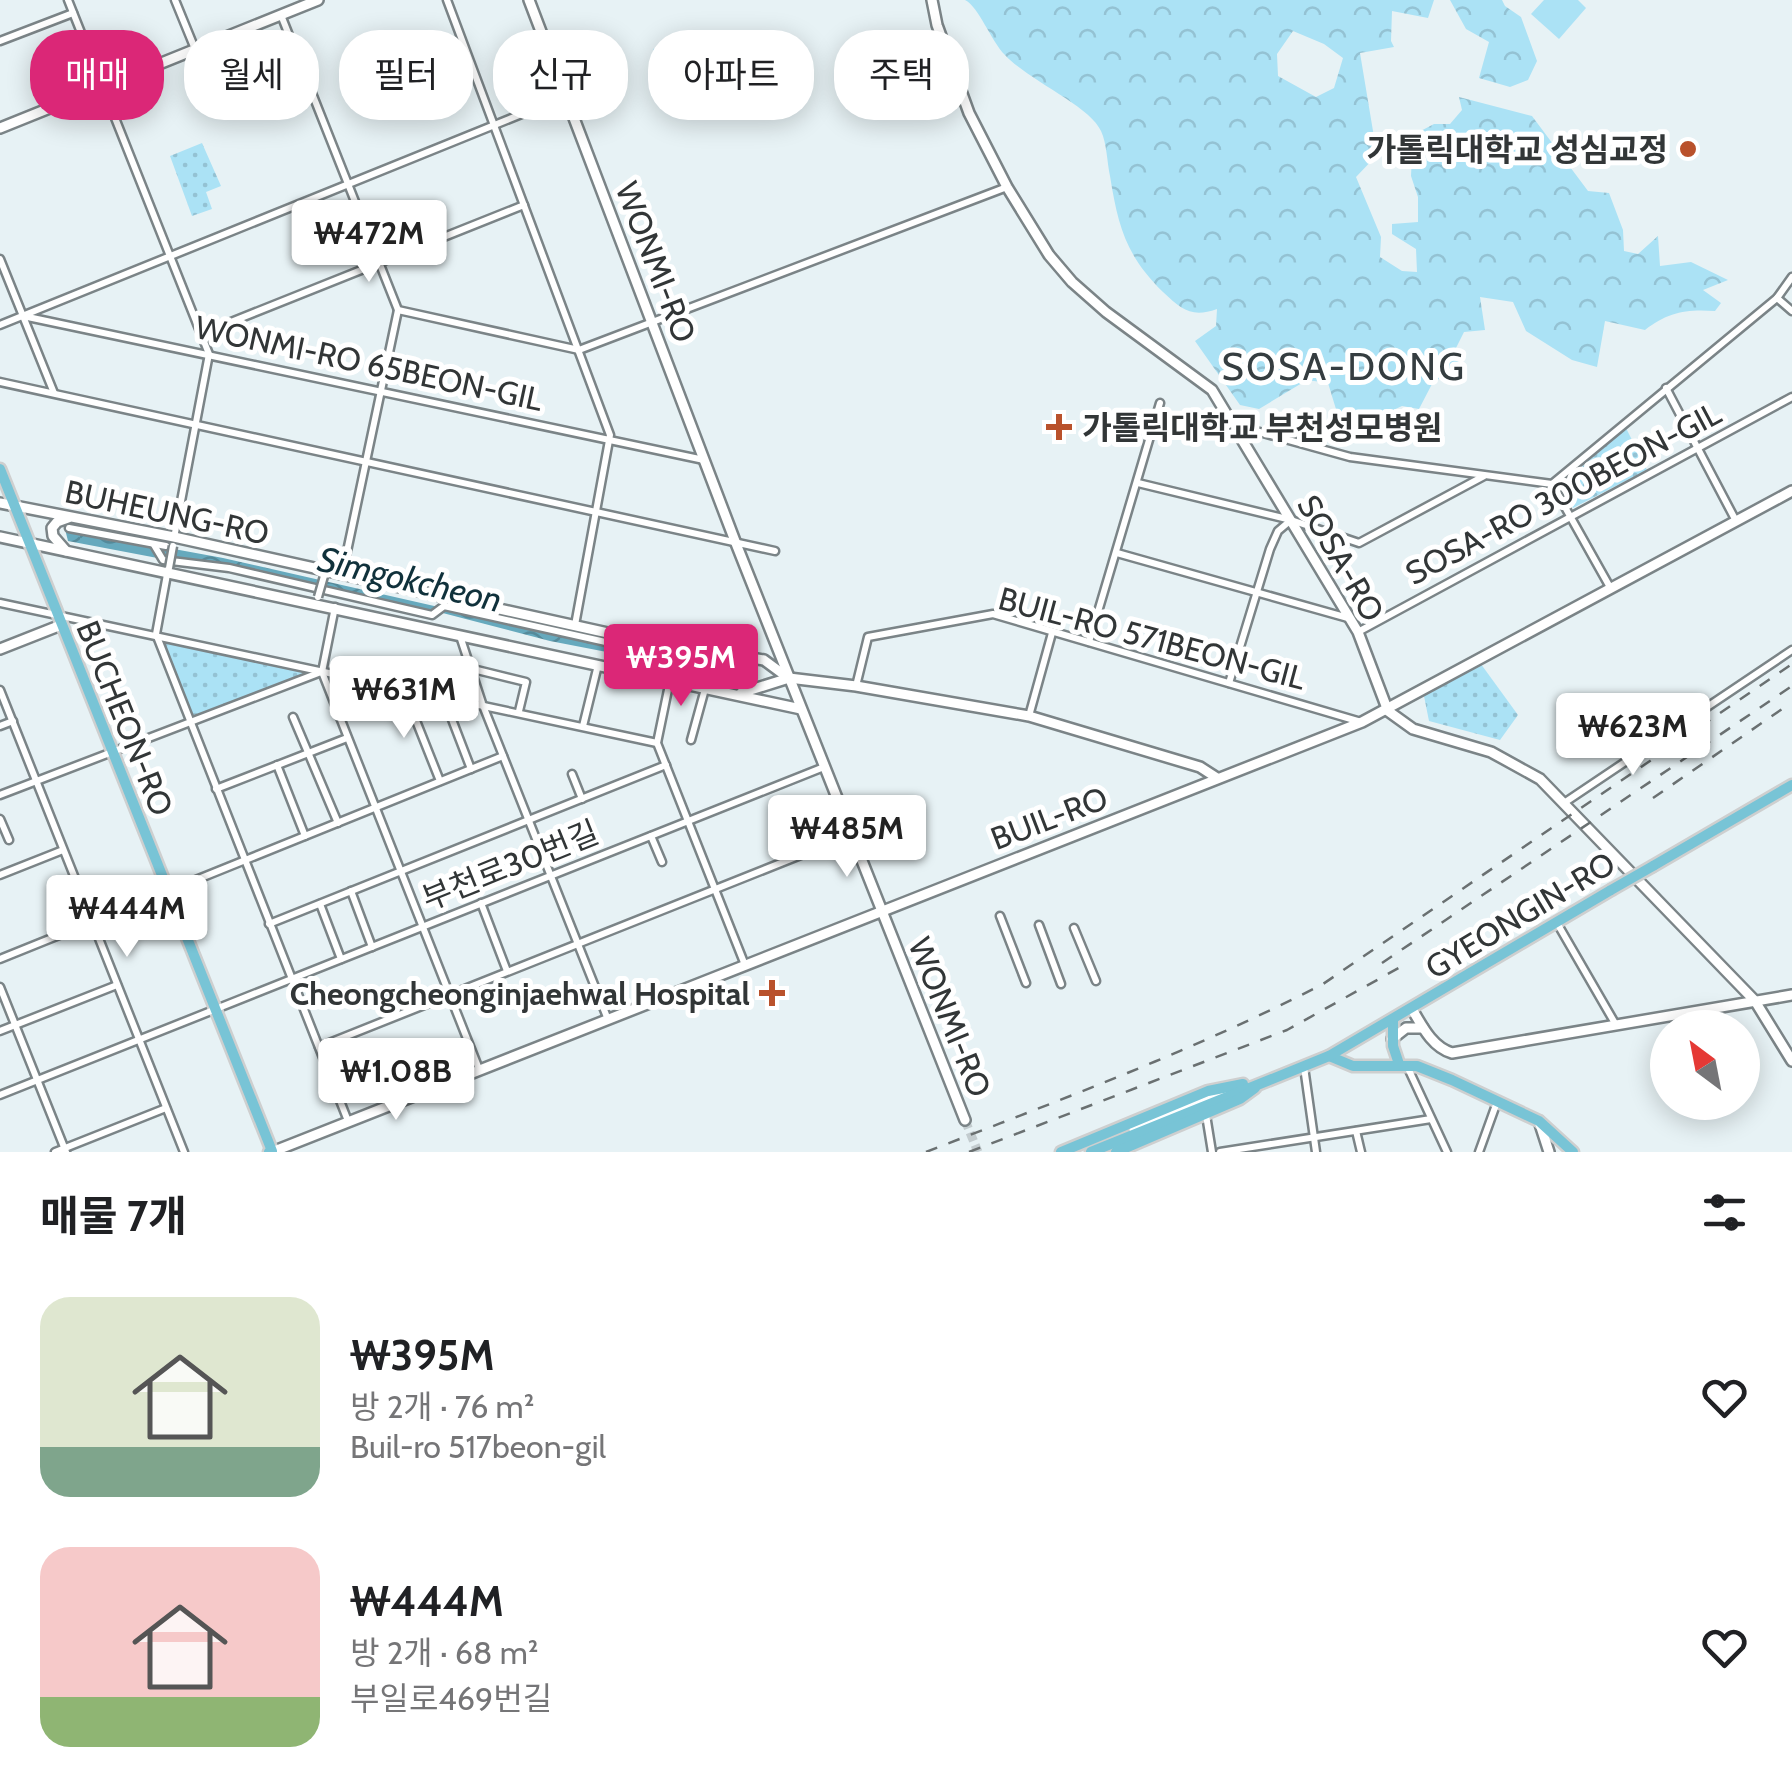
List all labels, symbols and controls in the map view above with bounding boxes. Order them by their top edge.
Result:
chip: 매매 [30,30,164,120]
chip: 월세 [184,30,319,120]
chip: 필터 [339,30,473,120]
chip: 신규 [493,30,628,120]
chip: 아파트 [648,30,814,120]
chip: 주택 [834,30,969,120]
place label: 가톨릭대학교 성심교정 [1366,130,1668,169]
marker: 가톨릭대학교 성심교정 [1677,138,1699,160]
street label: WONMI-RO [608,176,704,348]
pin: ₩472M [299,200,439,285]
text: ₩472M [314,213,424,252]
street label: WONMI-RO 65BEON-GIL [192,307,546,419]
district label: SOSA-DONG [1222,343,1466,390]
street label: SOSA-RO 300BEON-GIL [1399,393,1727,593]
place label: 가톨릭대학교 부천성모병원 [1082,408,1442,447]
marker: 가톨릭대학교 부천성모병원 [1046,414,1072,440]
street label: BUHEUNG-RO [62,471,272,553]
street label: SOSA-RO [1289,488,1393,628]
water label: Simgokcheon [314,537,506,621]
street label: BUIL-RO 571BEON-GIL [994,578,1310,698]
street label: BUCHEON-RO [68,615,182,821]
pin: ₩395M [611,624,751,709]
text: ₩395M [626,637,736,676]
pin: ₩631M [334,656,474,741]
text: ₩631M [352,669,456,708]
pin: ₩623M [1563,693,1703,778]
text: ₩623M [1578,706,1688,745]
street label: BUIL-RO [985,778,1113,858]
pin: ₩485M [777,795,917,880]
text: ₩485M [790,808,904,847]
street label: 부천로30번길 [416,812,604,918]
street label: GYEONGIN-RO [1418,843,1622,987]
pin: ₩444M [57,875,197,960]
text: ₩444M [68,888,186,927]
street label: WONMI-RO [900,932,1000,1102]
place label: Cheongcheonginjaehwal Hospital [290,974,750,1013]
marker: Cheongcheonginjaehwal Hospital [759,980,785,1006]
north arrow [1650,1010,1760,1120]
map controls [1650,1010,1760,1120]
pin: ₩1.08B [315,1038,477,1123]
text: ₩1.08B [340,1051,452,1090]
icon: filters [1697,1185,1752,1240]
text: 매물 7개 [40,1190,187,1242]
text: ₩395M [350,1329,494,1381]
icon: home [120,1337,240,1457]
icon: heart [1697,1370,1752,1425]
text: 방 2개 · 76 m² [350,1387,534,1426]
text: Buil-ro 517beon-gil [350,1427,606,1466]
text: ₩444M [350,1575,504,1627]
icon: home [120,1587,240,1707]
icon: heart [1697,1620,1752,1675]
text: 방 2개 · 68 m² [350,1633,538,1672]
text: 부일로469번길 [350,1679,552,1718]

